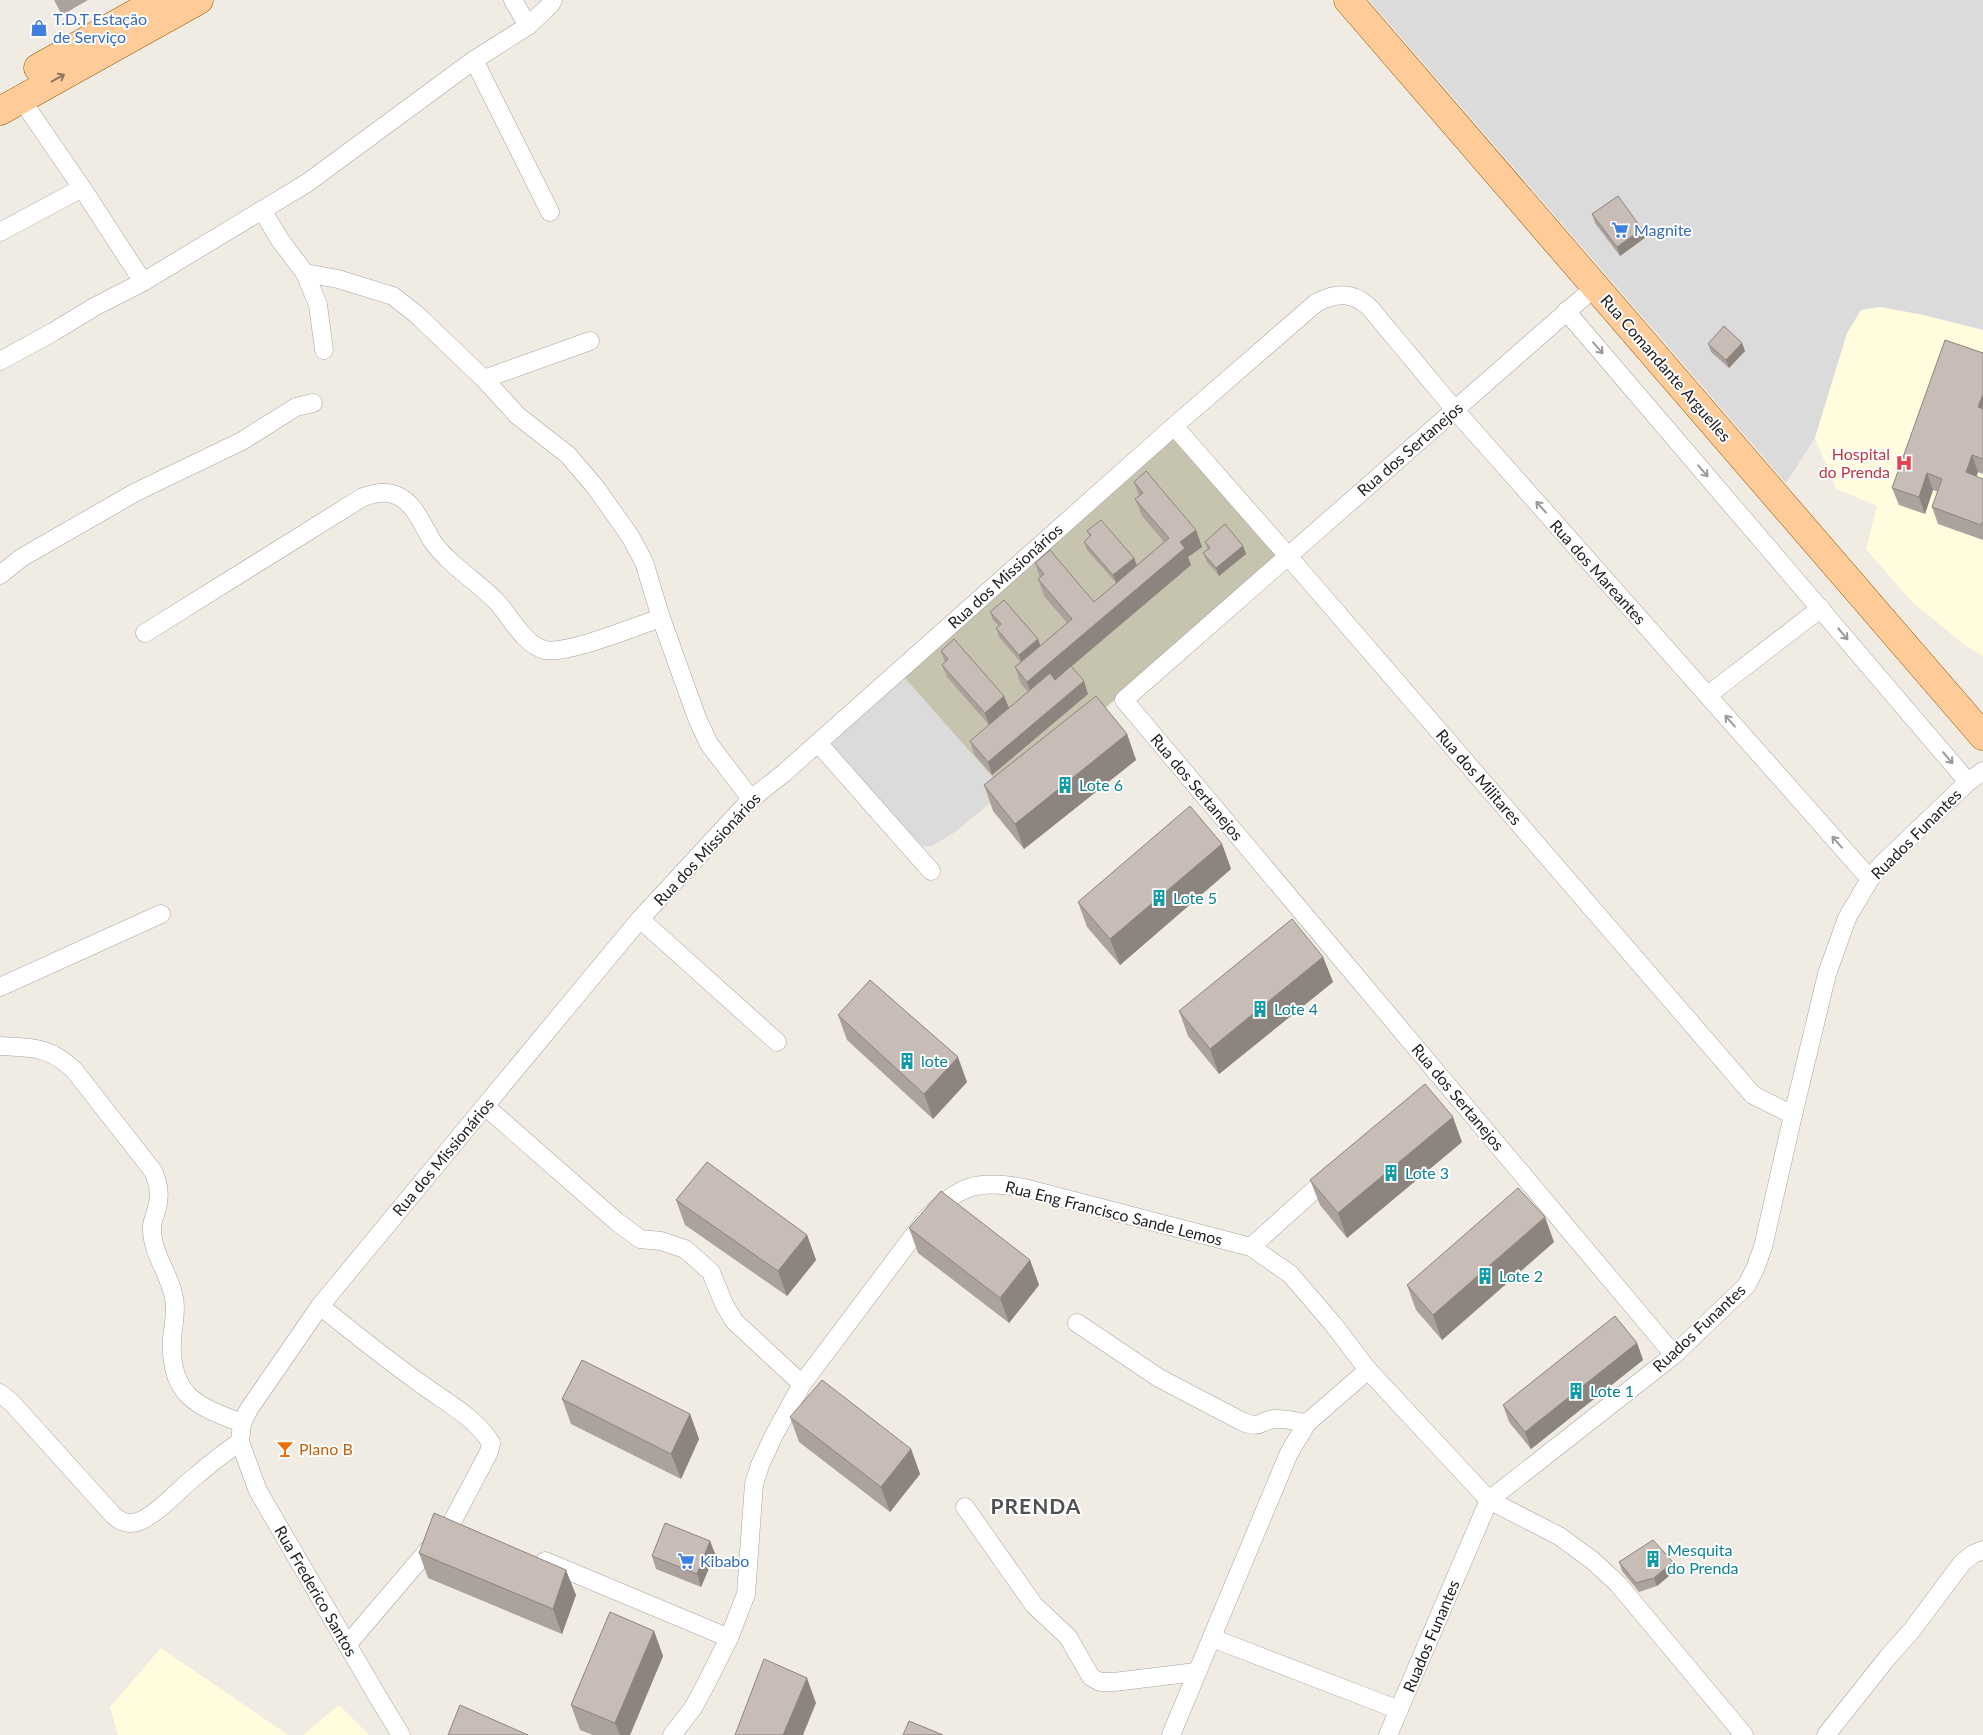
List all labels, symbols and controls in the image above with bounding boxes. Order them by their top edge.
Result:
place label: T.D.T Estação de Serviço [53,9,147,46]
shop icon: T.D.T Estação de Serviço [29,18,49,38]
one-way arrow [50,73,65,83]
supermarket icon: Magnite [1610,220,1630,240]
place label: Magnite [1634,220,1692,239]
street label: Rua Comandante Arguelles [1597,290,1736,445]
one-way arrow [1592,341,1603,354]
street label: Rua dos Sertanejos [1353,398,1466,500]
place label: Hospital do Prenda [1819,444,1890,481]
hospital icon: Hospital do Prenda [1894,453,1914,473]
one-way arrow [1698,464,1709,477]
one-way arrow [1535,501,1547,514]
street label: Rua dos Mareantes [1546,515,1650,628]
street label: Rua dos Missionários [943,519,1066,632]
one-way arrow [1838,628,1849,641]
one-way arrow [1724,714,1736,727]
street label: Rua dos Militares [1433,725,1526,828]
street label: Rua dos Sertanejos [1147,729,1248,844]
one-way arrow [1943,752,1954,765]
building icon: Lote 6 [1055,775,1075,795]
place label: Lote 6 [1079,775,1123,794]
street label: Ruados Funantes [1867,785,1965,883]
street label: Rua dos Missionários [649,788,764,909]
one-way arrow [1832,836,1843,849]
building icon: Lote 5 [1149,888,1169,908]
place label: Lote 5 [1173,888,1217,907]
building icon: Lote 4 [1250,999,1270,1019]
place label: Lote 4 [1274,999,1318,1018]
street label: Rua dos Sertanejos [1408,1039,1509,1154]
building icon: lote [897,1051,917,1071]
place label: lote [921,1051,948,1070]
street label: Rua dos Missionários [388,1094,497,1219]
building icon: Lote 3 [1381,1163,1401,1183]
place label: Lote 3 [1405,1163,1449,1182]
street label: Rua Eng Francisco Sande Lemos [1004,1176,1225,1249]
building icon: Lote 2 [1475,1266,1495,1286]
place label: Lote 2 [1499,1266,1543,1285]
street label: Ruados Funantes [1648,1280,1749,1375]
building icon: Lote 1 [1566,1381,1586,1401]
place label: Lote 1 [1590,1381,1634,1400]
bar icon: Plano B [275,1439,295,1459]
place label: Plano B [299,1439,353,1458]
district label: PRENDA [991,1493,1081,1518]
street label: Rua Frederico Santos [271,1522,362,1660]
place label: Mesquita do Prenda [1667,1540,1738,1577]
building icon: Mesquita do Prenda [1643,1549,1663,1569]
supermarket icon: Kibabo [676,1551,696,1571]
place label: Kibabo [700,1551,749,1570]
street label: Ruados Funantes [1398,1577,1463,1695]

